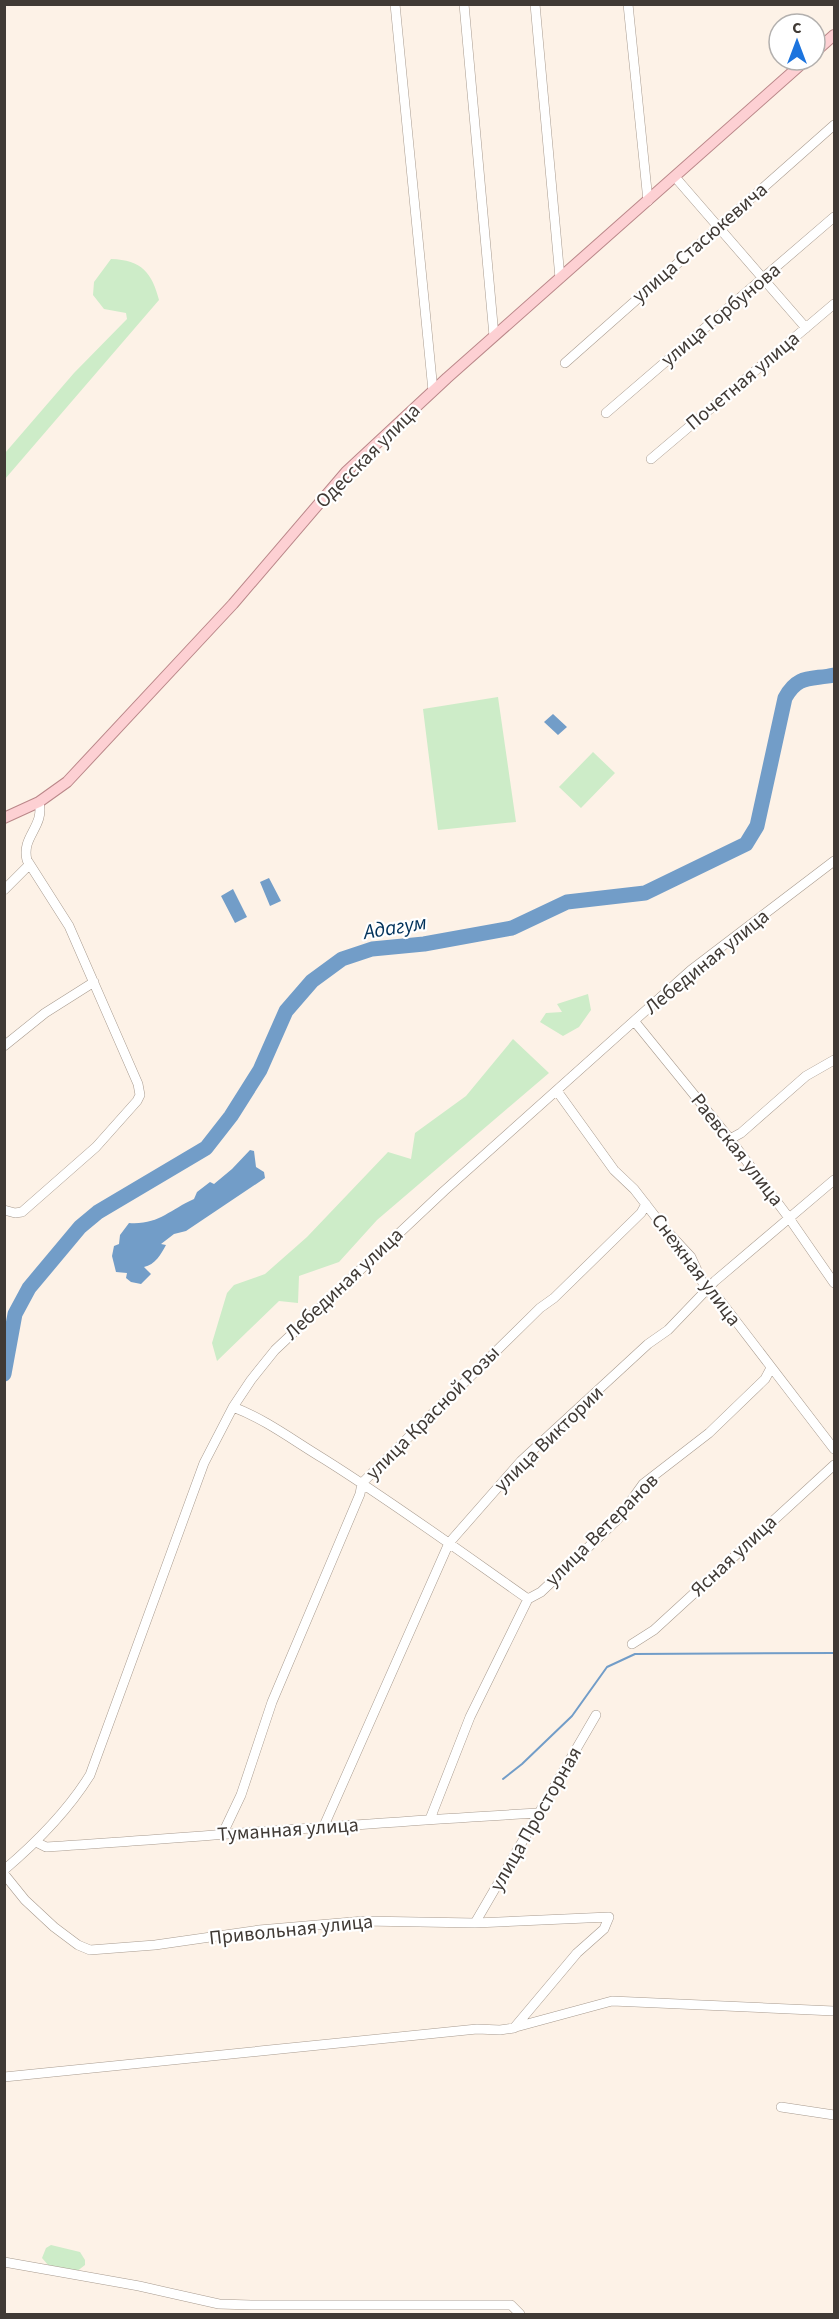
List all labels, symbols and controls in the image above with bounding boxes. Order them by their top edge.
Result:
north arrow [767,12,827,72]
text: С [792,17,802,39]
street label: улица Стасюкевича [626,176,774,310]
street label: улица Горбунова [655,257,787,373]
street label: Почетная улица [680,325,806,437]
street label: Одесская улица [309,397,427,515]
street label: Лебединая улица [639,903,775,1021]
water label: Адагум [359,907,429,947]
street label: Раевская улица [684,1088,790,1212]
street label: Снежная улица [644,1208,748,1332]
street label: Лебединая улица [278,1221,410,1347]
street label: улица Красной Розы [360,1340,506,1486]
street label: улица Виктории [488,1379,610,1499]
street label: улица Ветеранов [539,1467,665,1593]
street label: Ясная улица [685,1509,783,1603]
street label: улица Просторная [483,1742,589,1896]
street label: Туманная улица [216,1811,360,1849]
street label: Привольная улица [208,1907,374,1953]

